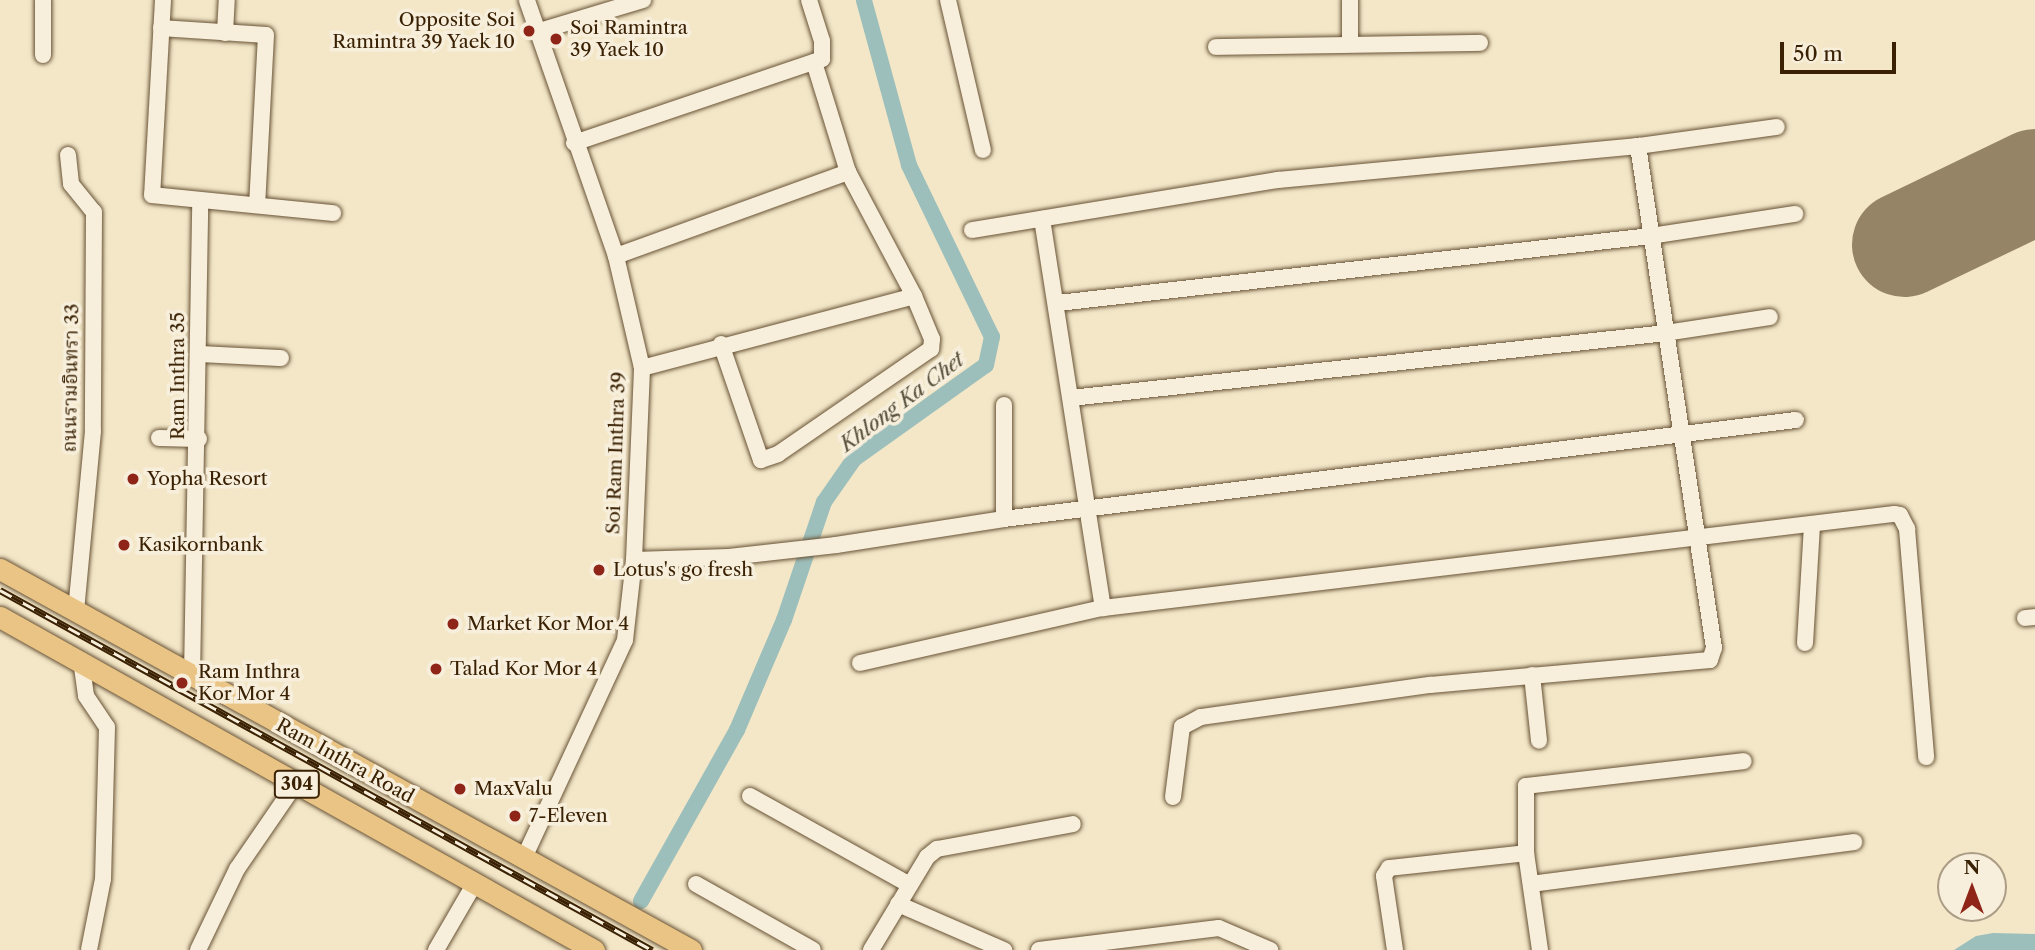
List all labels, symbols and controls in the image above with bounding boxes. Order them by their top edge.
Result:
place label: Opposite Soi Ramintra 39 Yaek 10 [331,9,515,53]
place label: Soi Ramintra 39 Yaek 10 [570,17,688,61]
marker: Opposite Soi Ramintra 39 Yaek 10 [521,23,537,39]
scale bar [1783,28,1898,72]
marker: Soi Ramintra 39 Yaek 10 [548,31,564,47]
text: 50 m [1793,41,1843,66]
street label: ถนนรามอินทรา 33 [58,303,84,453]
street label: Ram Inthra 35 [167,312,189,440]
water label: Khlong Ka Chet [835,347,969,457]
street label: Soi Ram Inthra 39 [602,371,630,535]
place label: Yopha Resort [147,468,268,490]
marker: Yopha Resort [125,471,141,487]
place label: Kasikornbank [138,534,263,556]
marker: Kasikornbank [116,537,132,553]
place label: Lotus's go fresh [613,559,753,581]
marker: Lotus's go fresh [591,562,607,578]
place label: Market Kor Mor 4 [467,613,630,635]
marker: Market Kor Mor 4 [445,616,461,632]
place label: Talad Kor Mor 4 [450,658,598,680]
place label: Ram Inthra Kor Mor 4 [198,661,300,705]
marker: Talad Kor Mor 4 [428,661,444,677]
marker: Ram Inthra Kor Mor 4 [172,673,192,693]
street label: Ram Inthra Road [272,714,418,808]
road number: 304 [272,770,322,798]
place label: MaxValu [474,778,553,800]
marker: MaxValu [452,781,468,797]
place label: 7-Eleven [529,805,608,827]
marker: 7-Eleven [507,808,523,824]
north arrow [1937,852,2007,922]
text: N [1964,856,1980,879]

